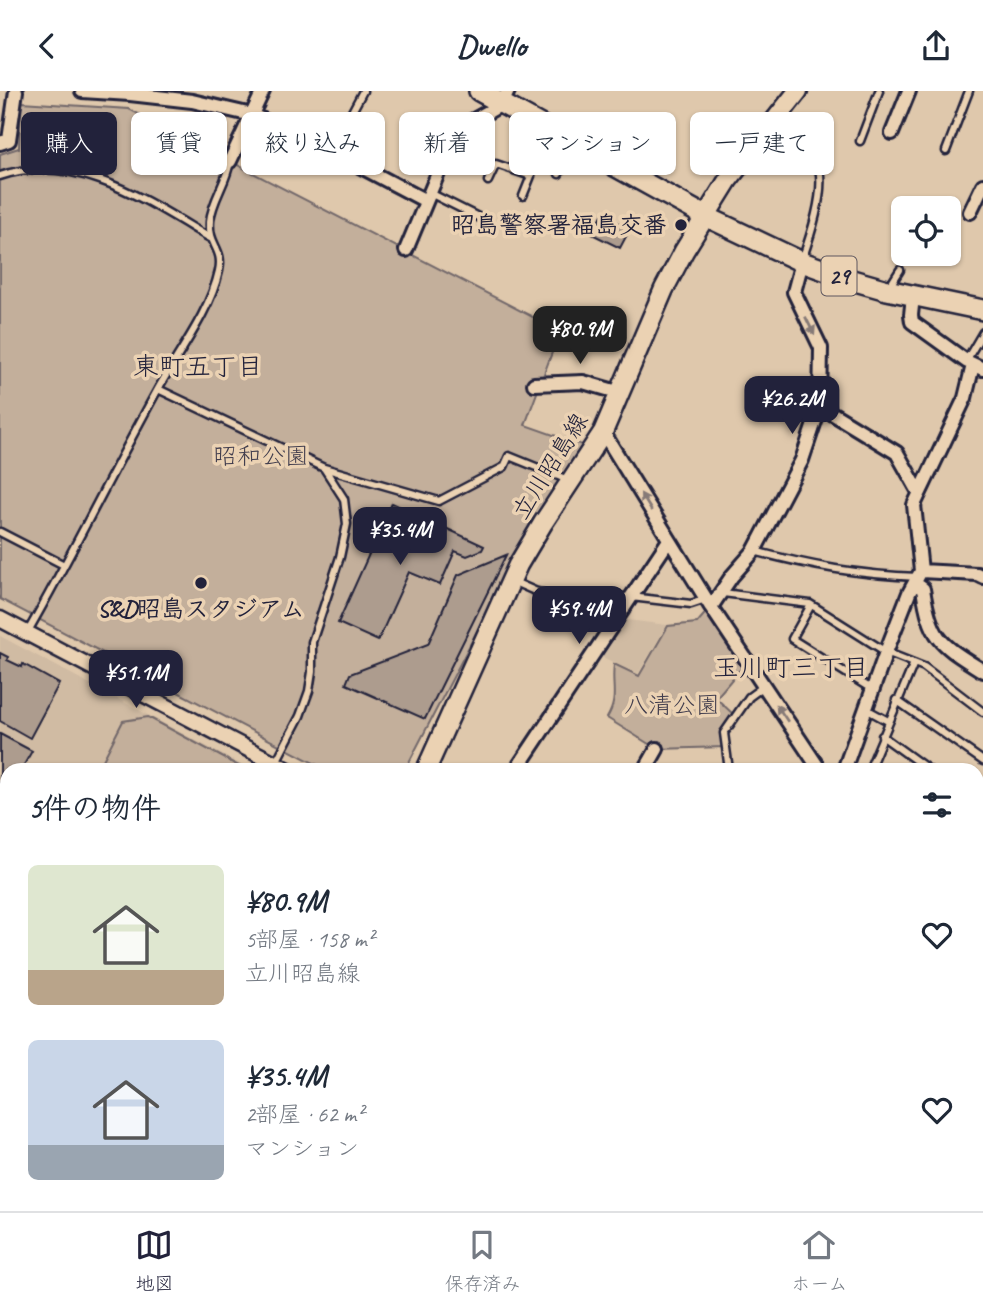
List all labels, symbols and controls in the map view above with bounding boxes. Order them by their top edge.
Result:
text: Dwello [457,25,526,66]
icon: back [28,27,66,65]
icon: share [917,27,955,65]
chip: 購入 [21,112,117,175]
chip: 賃貸 [131,112,227,175]
chip: 絞り込み [241,112,385,175]
chip: 新着 [399,112,495,175]
chip: マンション [509,112,676,175]
chip: 一戸建て [690,112,834,175]
map controls [891,196,961,266]
button: locate [891,196,961,266]
place label: 昭島警察署福島交番 [451,210,667,240]
marker: 昭島警察署福島交番 [673,217,689,233]
road number: 29 [822,257,856,295]
pin: ¥80.9M [523,307,637,366]
text: ¥80.9M [549,314,611,343]
one-way arrow [805,316,816,336]
district label: 東町五丁目 [133,350,263,383]
pin: ¥26.2M [735,377,849,436]
text: ¥26.2M [760,384,824,413]
street label: 立川昭島線 [505,407,595,525]
park label: 昭和公園 [213,441,309,471]
one-way arrow [639,492,652,511]
pin: ¥35.4M [343,507,457,567]
text: ¥35.4M [369,515,431,544]
marker: S&D昭島スタジアム [193,575,209,591]
pin: ¥59.4M [522,587,636,646]
place label: S&D昭島スタジアム [97,594,305,624]
text: ¥59.4M [548,594,610,623]
pin: ¥51.1M [79,651,193,710]
district label: 玉川町三丁目 [713,651,869,684]
text: ¥51.1M [105,658,167,687]
park label: 八清公園 [624,690,720,720]
one-way arrow [776,704,789,723]
icon: filters [918,786,956,824]
text: 5件の物件 [28,789,161,827]
text: ¥80.9M [245,882,326,920]
icon: home [84,893,168,977]
icon: heart [918,916,956,954]
text: 5部屋 · 158 m² [245,925,374,954]
text: 立川昭島線 [245,959,360,988]
text: ¥35.4M [245,1057,326,1095]
icon: home [84,1068,168,1152]
icon: heart [918,1091,956,1129]
text: 2部屋 · 62 m² [245,1100,363,1129]
text: マンション [245,1134,359,1163]
tab: 地図 [135,1226,173,1296]
tab: 保存済み [444,1226,520,1296]
tab: ホーム [791,1226,848,1296]

